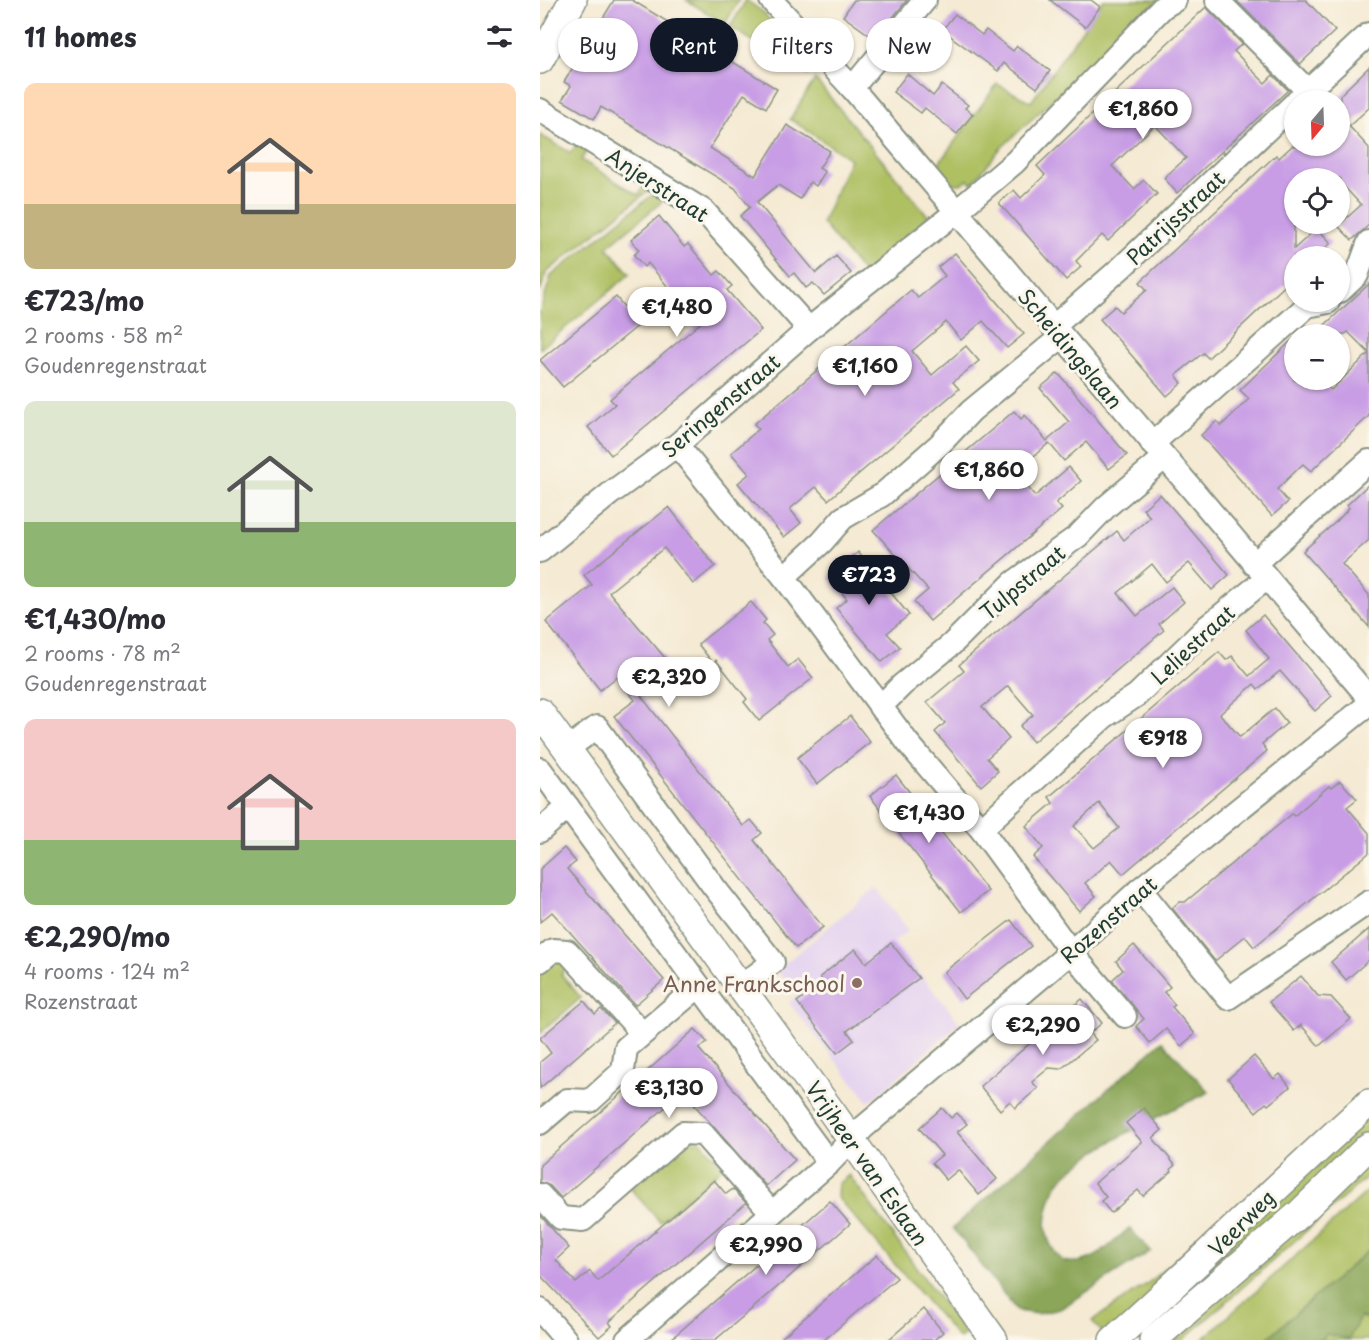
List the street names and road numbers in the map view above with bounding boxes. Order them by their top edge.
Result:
street label: Anjerstraat [600,139,716,229]
street label: Patrijsstraat [1118,162,1232,272]
street label: Scheidingslaan [1011,281,1131,415]
street label: Seringenstraat [653,345,787,465]
street label: Tulpstraat [972,537,1072,627]
street label: Leliestraat [1143,597,1241,691]
street label: Rozenstraat [1052,868,1164,970]
street label: Vrijheer van Eslaan [799,1074,937,1252]
street label: Veerweg [1200,1181,1282,1263]

